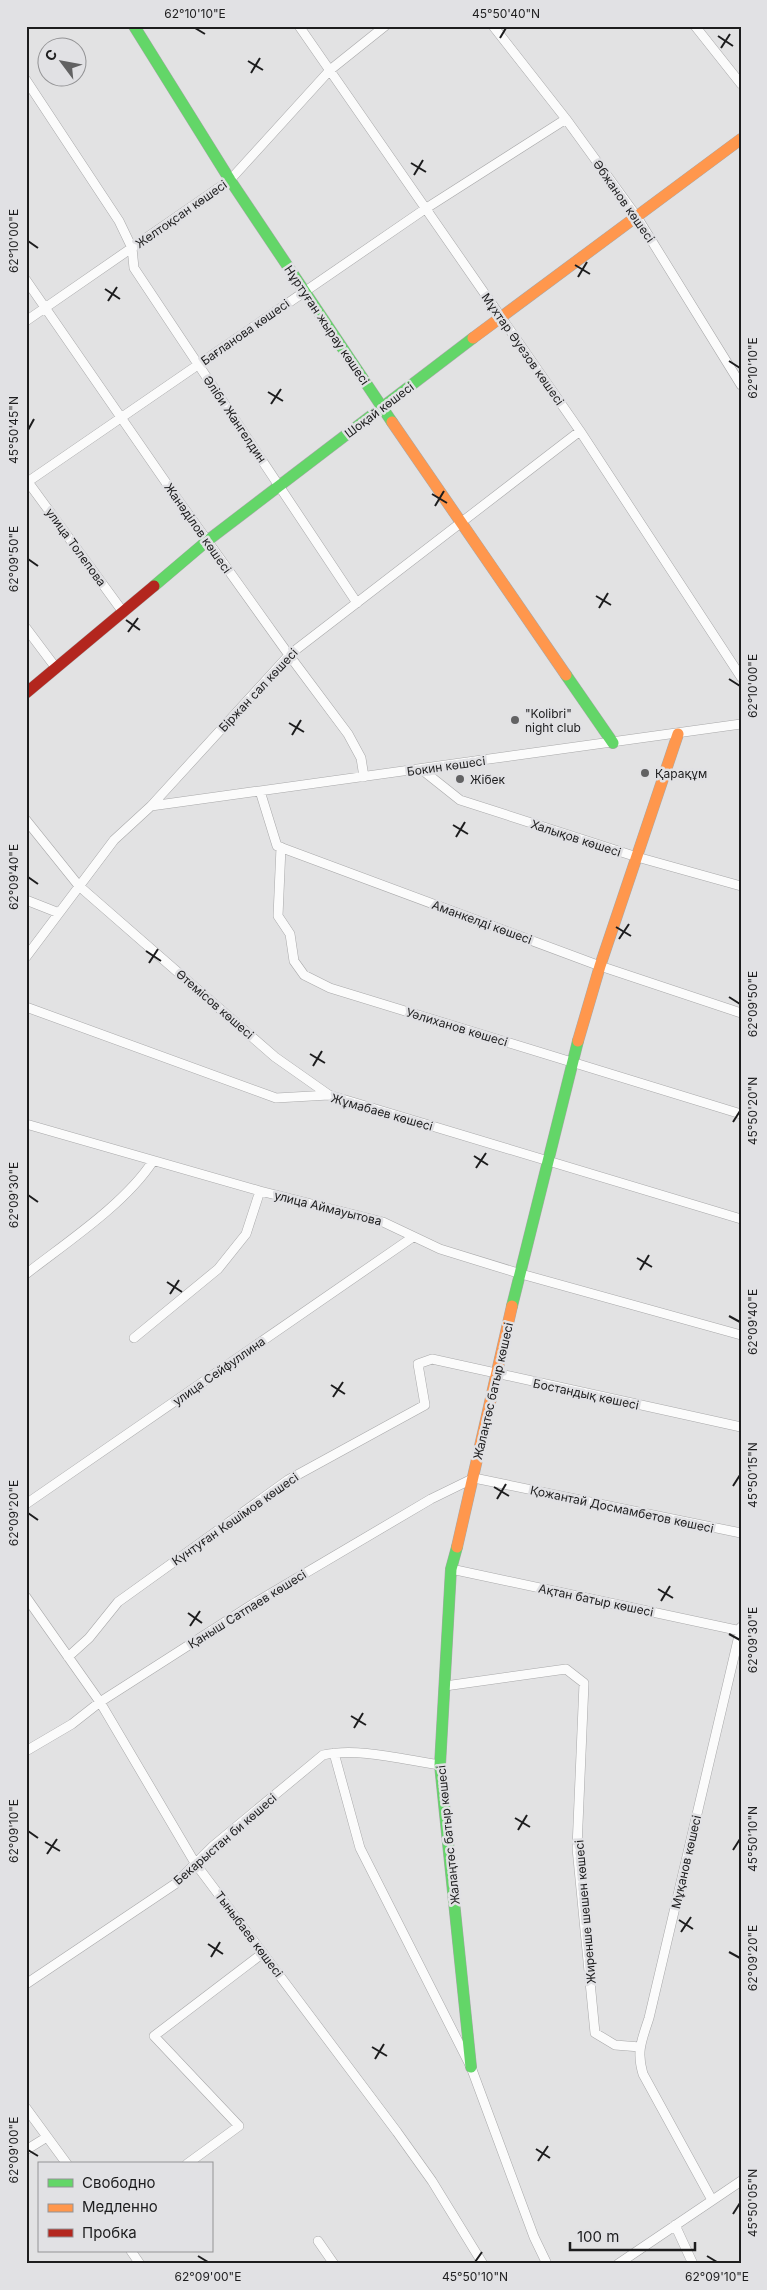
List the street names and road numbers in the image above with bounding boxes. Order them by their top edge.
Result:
street label: Әбжанов көшесі [590,157,658,245]
street label: Желтоқсан көшесі [132,177,230,251]
street label: Нұртуған жырау көшесі [281,262,373,388]
street label: Мұхтар Әуезов көшесі [479,290,567,408]
street label: Бағланова көшесі [198,296,292,368]
street label: Әліби Жангелдин [200,373,270,465]
street label: Шоқай көшесі [341,379,417,441]
street label: Жанәділов көшесі [161,480,235,576]
street label: улица Толепова [43,505,109,589]
street label: Біржан сал көшесі [215,645,301,735]
street label: Бокин көшесі [406,753,486,779]
street label: Халықов көшесі [529,816,623,860]
street label: Аманкелді көшесі [430,897,534,947]
street label: Өтемісов көшесі [173,966,257,1042]
street label: Уәлиханов көшесі [404,1004,510,1050]
street label: Жұмабаев көшесі [329,1090,435,1134]
street label: улица Аймауытова [273,1187,383,1229]
street label: Жалаңтөс батыр көшесі [470,1321,516,1461]
street label: улица Сейфуллина [170,1334,268,1408]
street label: Бостандық көшесі [532,1375,640,1413]
street label: Күнтуған Көшімов көшесі [169,1470,301,1568]
street label: Қожантай Досмамбетов көшесі [529,1482,715,1536]
street label: Қаныш Сатпаев көшесі [185,1566,309,1652]
street label: Ақтан батыр көшесі [537,1580,655,1620]
street label: Жалаңтөс батыр көшесі [433,1764,463,1906]
street label: Бекарыстан би көшесі [170,1790,280,1888]
street label: Мұқанов көшесі [668,1814,704,1910]
street label: Жиренше шешен көшесі [571,1839,599,1985]
street label: Тыныбаев көшесі [212,1888,286,1980]

